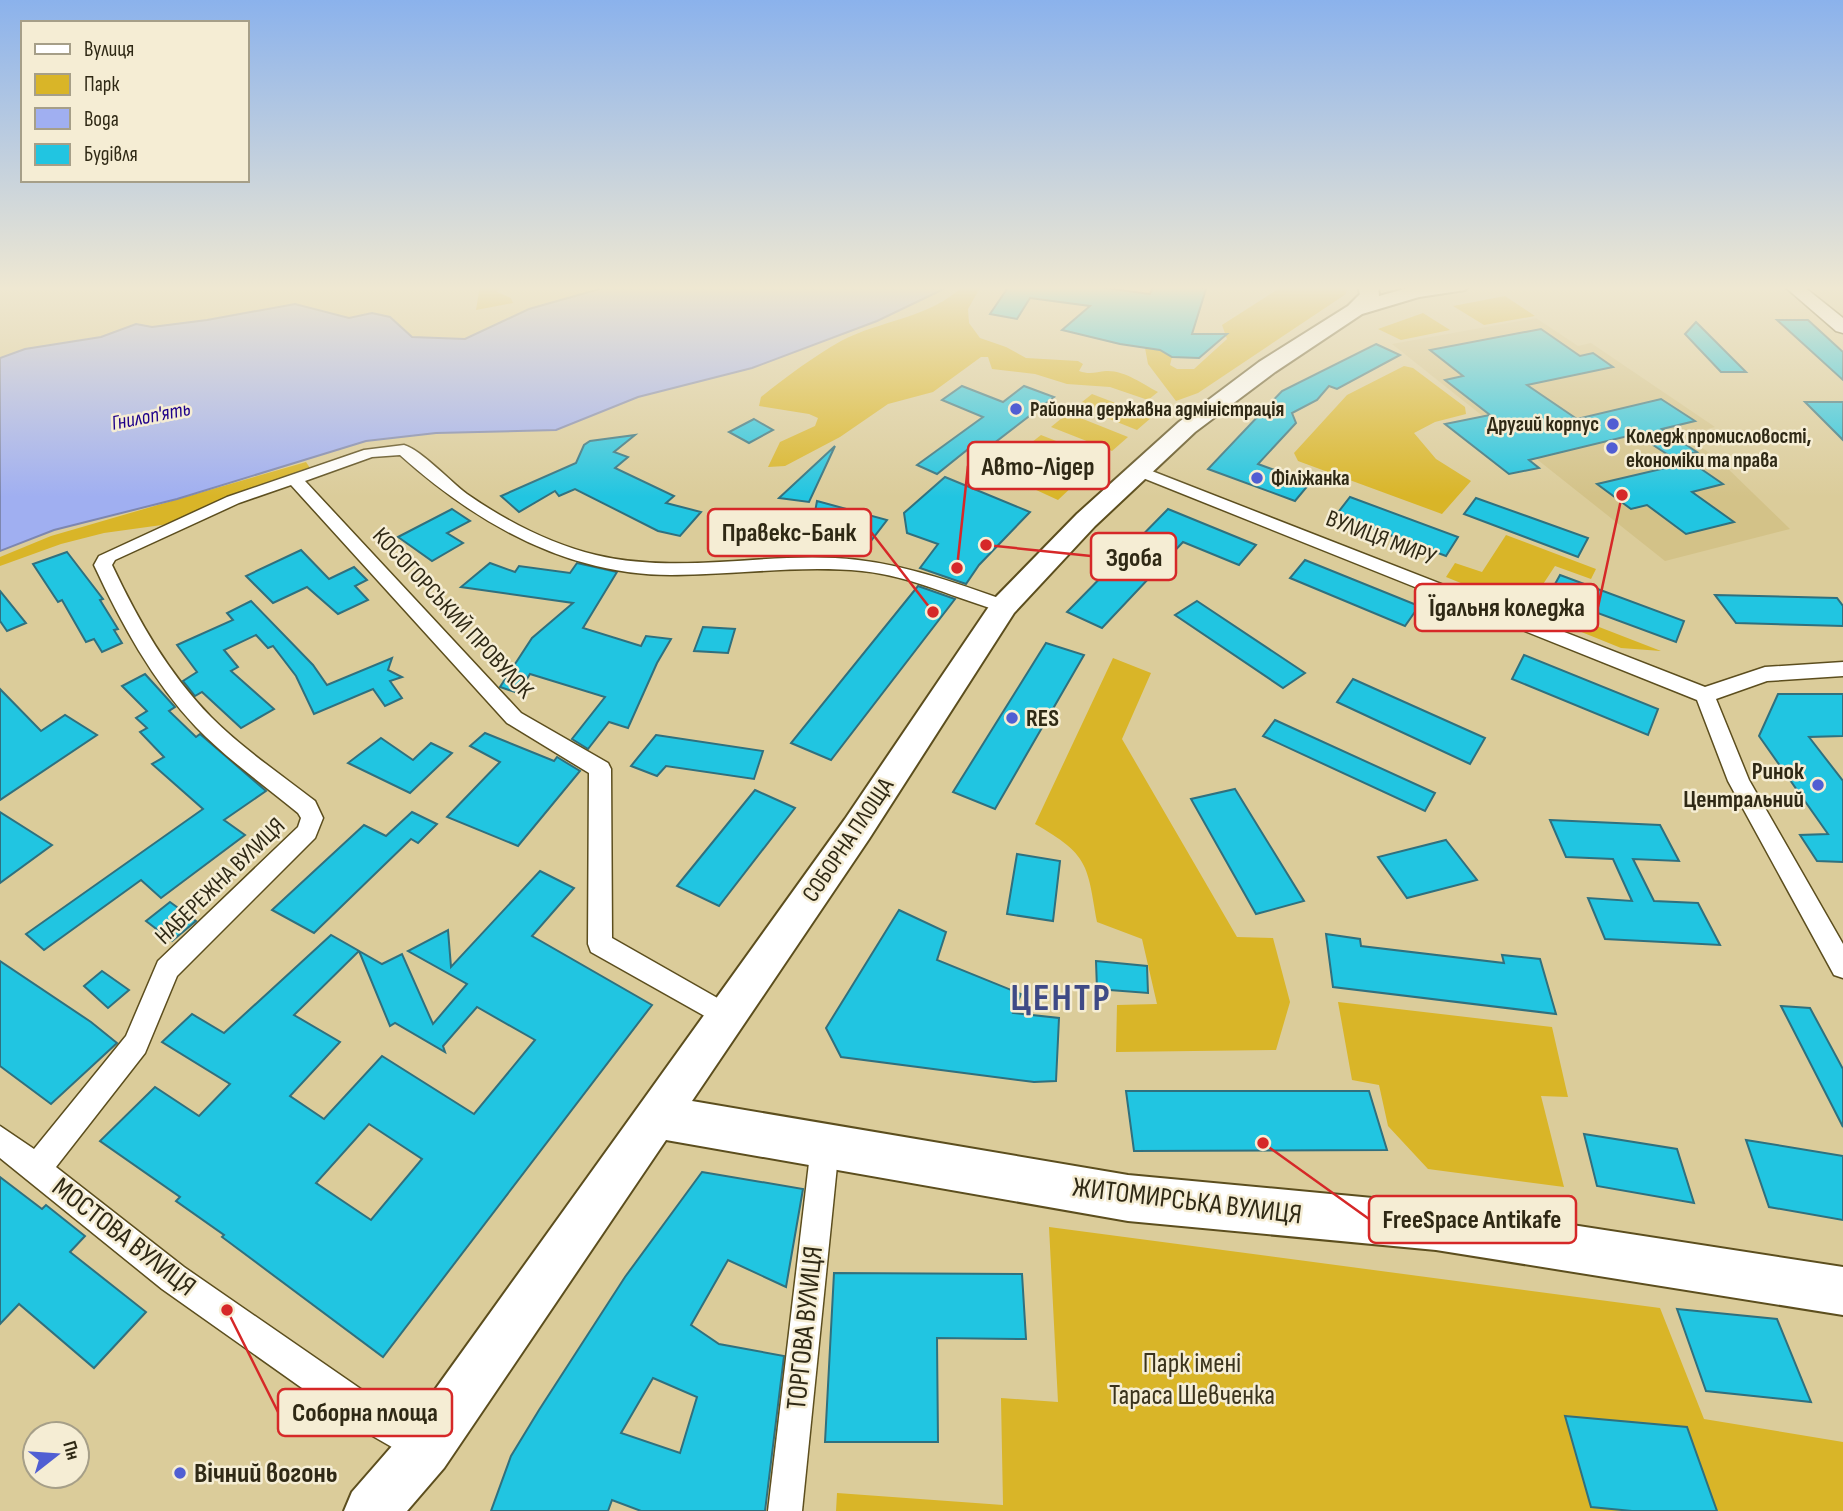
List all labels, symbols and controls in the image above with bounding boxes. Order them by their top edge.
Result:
legend [21,21,248,182]
text: Вулиця [84,37,134,62]
text: Парк [84,72,119,97]
text: Вода [84,107,119,132]
text: Будівля [84,142,138,167]
water label: Гнилоп'ять [109,396,193,436]
place label: Районна державна адміністрація [1030,397,1284,422]
marker: Районна державна адміністрація [1008,401,1024,417]
place label: Другий корпус [1487,412,1599,437]
marker: Другий корпус [1605,416,1621,432]
place label: Коледж промисловості, економіки та права [1626,424,1812,473]
marker: Коледж промисловості, економіки та права [1604,440,1620,456]
callout: Авто-Лідер [968,442,1109,489]
text: Авто-Лідер [981,452,1094,483]
place label: Філіжанка [1271,466,1350,491]
marker: Філіжанка [1249,470,1265,486]
street label: ВУЛИЦЯ МИРУ [1322,504,1440,572]
callout: Правекс-Банк [708,509,871,556]
text: Правекс-Банк [722,518,856,549]
street label: КОСОГОРСЬКИЙ ПРОВУЛОК [366,522,540,705]
callout: Здоба [1091,533,1176,580]
text: Здоба [1106,543,1162,574]
callout: Їдальня коледжа [1415,584,1598,631]
text: Їдальня коледжа [1428,593,1585,624]
place label: RES [1026,704,1059,733]
marker: RES [1004,710,1020,726]
place label: Ринок Центральний [1683,757,1805,814]
street label: СОБОРНА ПЛОЩА [796,772,900,908]
marker: Ринок Центральний [1810,777,1826,793]
street label: НАБЕРЕЖНА ВУЛИЦЯ [149,812,291,950]
district label: ЦЕНТР [1010,976,1112,1021]
street label: МОСТОВА ВУЛИЦЯ [46,1171,202,1303]
street label: ЖИТОМИРСЬКА ВУЛИЦЯ [1070,1171,1304,1231]
callout: FreeSpace Antikafe [1369,1196,1576,1243]
text: FreeSpace Antikafe [1383,1205,1561,1236]
street label: ТОРГОВА ВУЛИЦЯ [780,1244,830,1412]
park label: Парк імені Тараса Шевченка [1109,1347,1275,1412]
callout: Соборна площа [278,1389,452,1436]
text: Соборна площа [292,1398,438,1429]
north arrow [21,1420,91,1490]
text: Пн [57,1438,85,1463]
place label: Вічний вогонь [194,1457,338,1490]
marker: Вічний вогонь [172,1465,188,1481]

